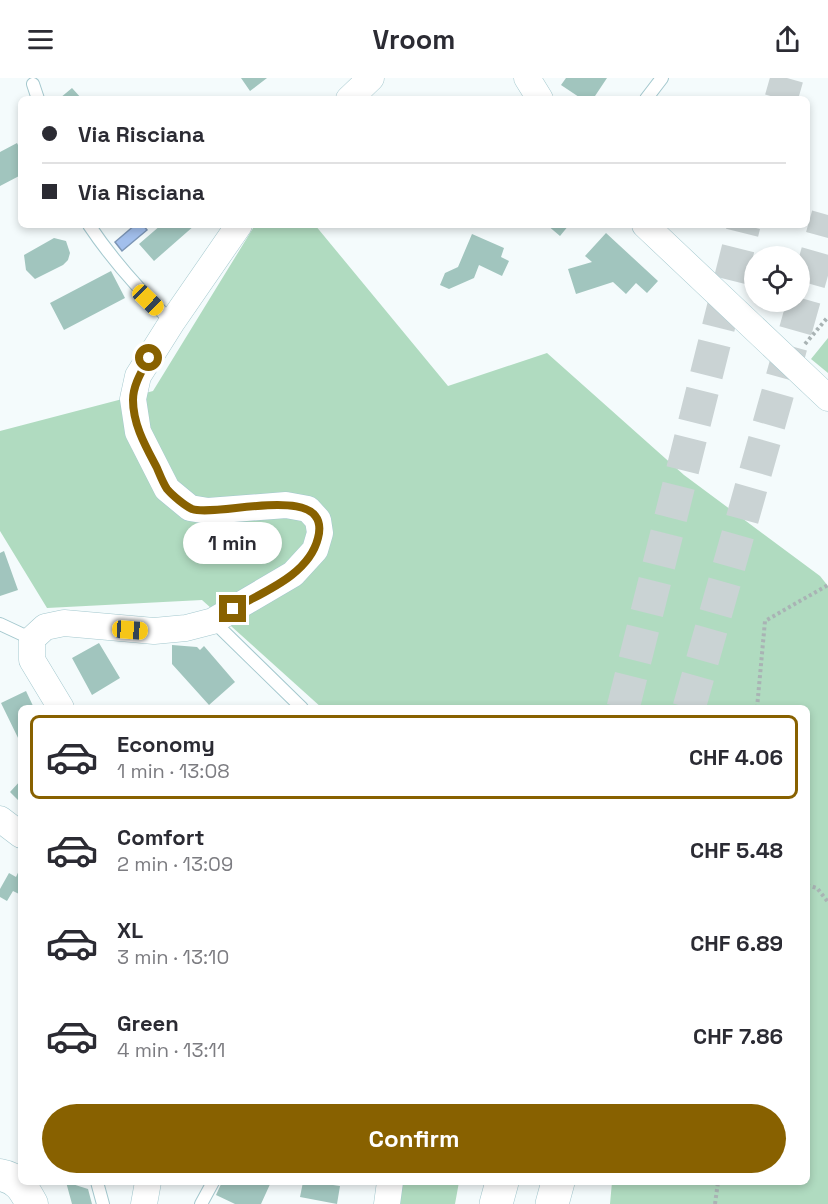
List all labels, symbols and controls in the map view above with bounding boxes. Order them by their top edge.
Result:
text: Vroom [373,22,455,57]
icon: menu [24,23,57,56]
icon: share [771,23,804,56]
text: Via Risciana [78,120,205,148]
text: Via Risciana [78,178,205,206]
map controls [744,246,810,312]
button: locate [744,246,810,312]
car [129,281,167,319]
route start [135,344,162,371]
callout: 1 min [184,522,282,564]
text: 1 min [208,530,257,556]
route end [219,595,246,622]
car [111,620,149,640]
icon: car [45,730,99,784]
text: Economy [117,730,215,758]
text: CHF 4.06 [689,743,783,771]
text: 1 min · 13:08 [117,758,230,784]
icon: car [45,823,99,877]
text: Comfort [117,823,205,851]
text: CHF 5.48 [690,836,783,864]
text: 2 min · 13:09 [117,851,233,877]
icon: car [45,916,99,970]
text: XL [117,916,143,944]
text: CHF 6.89 [690,929,783,957]
text: 3 min · 13:10 [117,944,229,970]
icon: car [45,1009,99,1063]
text: Green [117,1009,179,1037]
text: CHF 7.86 [693,1022,783,1050]
text: 4 min · 13:11 [117,1037,225,1063]
button: Confirm [42,1104,786,1173]

